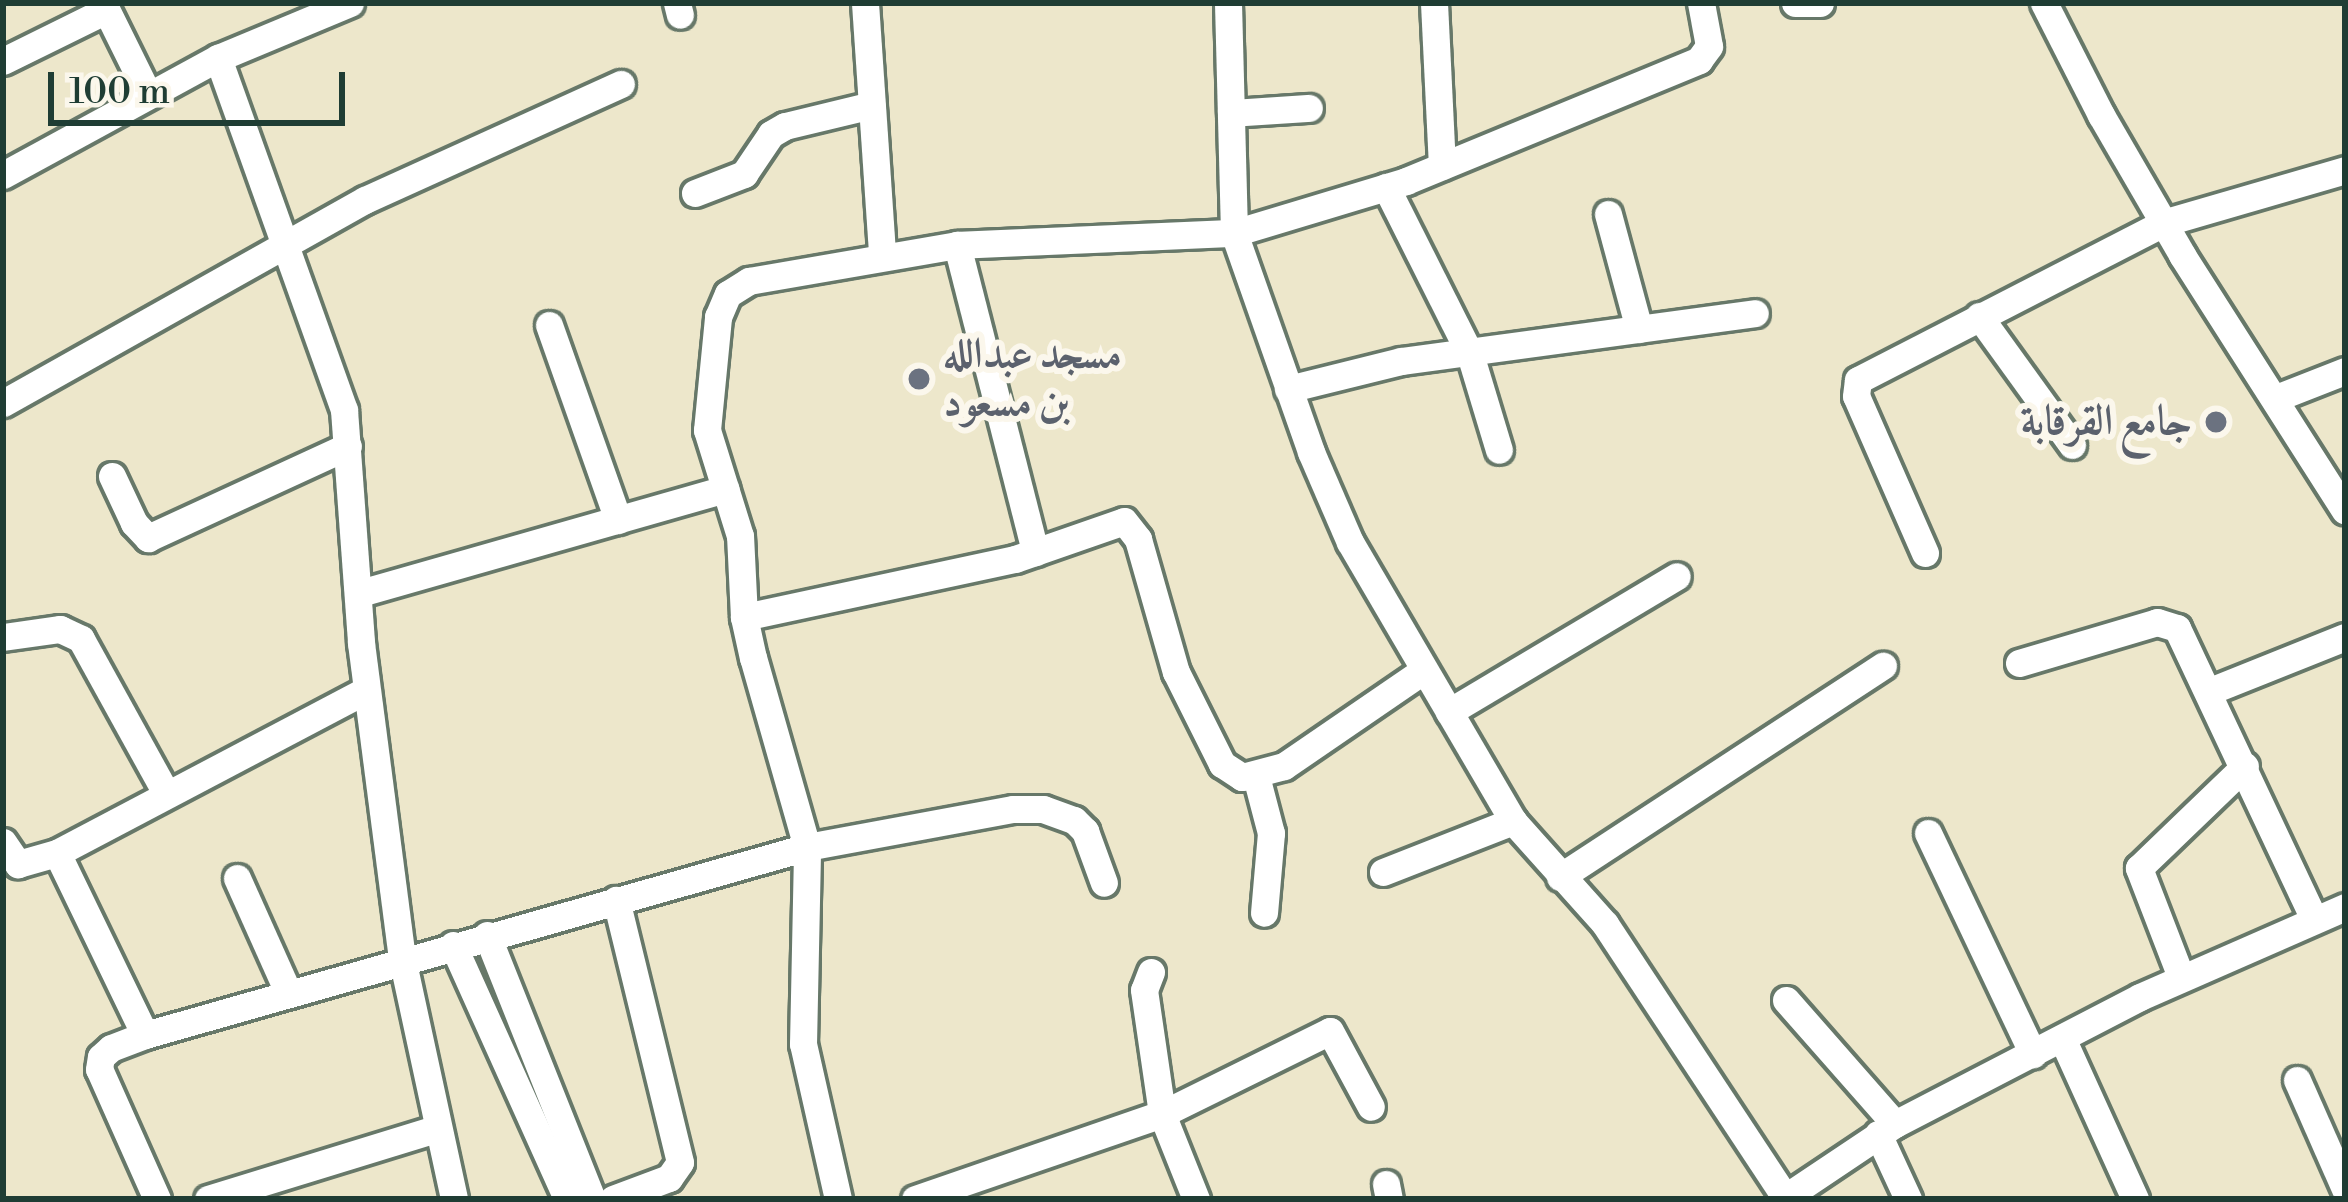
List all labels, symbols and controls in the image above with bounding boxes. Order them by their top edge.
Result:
scale bar [54,48,351,122]
text: 100 m [69,70,170,115]
place label: مسجد عبدالله بن مسعود [943,330,1122,428]
marker: مسجد عبدالله بن مسعود [906,366,932,392]
place label: جامع القرقابة [2021,397,2192,447]
marker: جامع القرقابة [2203,409,2229,435]

